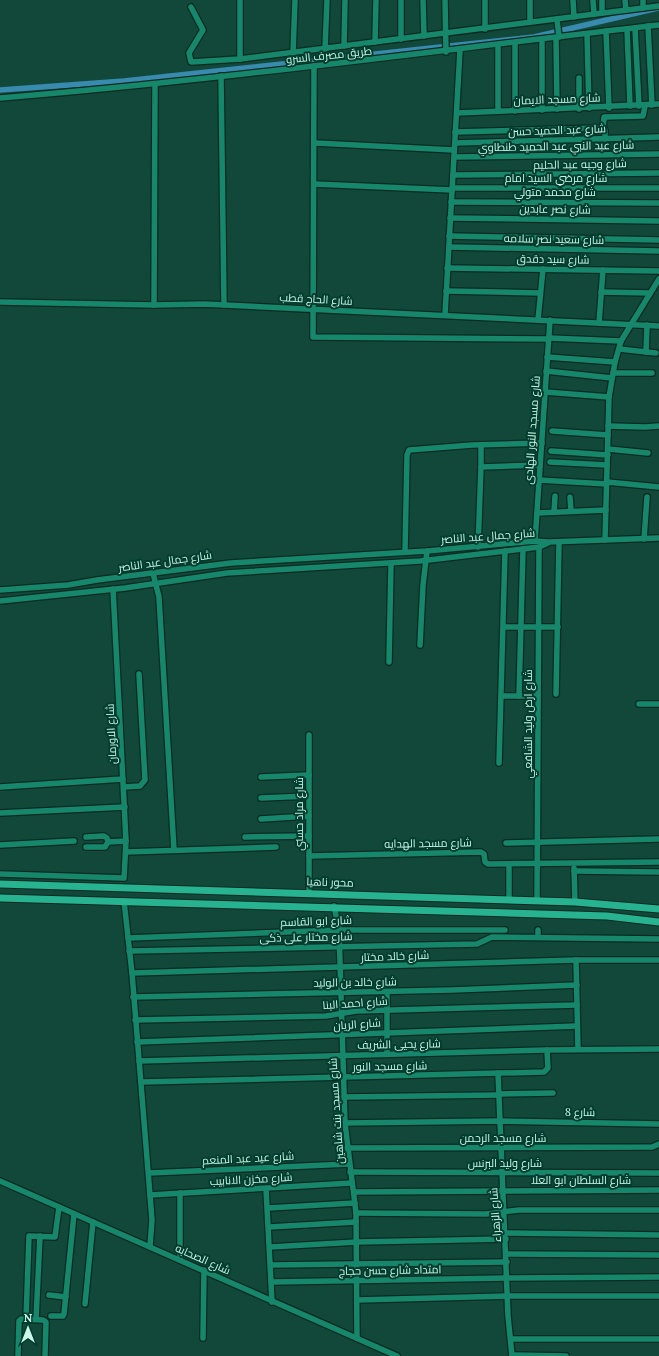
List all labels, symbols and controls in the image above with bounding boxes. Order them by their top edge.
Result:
street label: طريق مصرف السرو [285,44,373,66]
street label: شارع مسجد الايمان [513,90,601,109]
street label: شارع عبد الحميد حسن [508,121,606,140]
street label: شارع عبد النبي عبد الحميد طنطاوي [478,138,634,156]
street label: شارع وجيه عبد الحليم [533,156,627,173]
street label: شارع مرضي السيد امام [505,171,607,186]
street label: شارع محمد متولي [514,185,596,201]
street label: شارع نصر عابدين [519,201,591,218]
street label: شارع سعيد نصر سلامه [504,231,604,248]
street label: شارع سيد دقدق [517,251,589,268]
street label: شارع الحاج قطب [279,290,353,309]
street label: شارع مسجد النور الهادى [521,375,544,485]
street label: شارع جمال عبد الناصر [440,526,536,547]
street label: شارع جمال عبد الناصر [116,548,213,576]
street label: شارع ارض وليد الشافعي [521,669,537,779]
street label: شارع الاورمان [102,703,121,765]
street label: شارع مراد حسني [292,777,308,851]
street label: شارع مسجد الهدايه [384,835,472,852]
street label: محور ناهيا [306,874,354,890]
street label: شارع ابو القاسم [280,913,352,930]
street label: شارع مختار على ذكى [259,929,353,946]
street label: شارع خالد مختار [360,948,429,965]
street label: شارع خالد بن الوليد [313,974,397,991]
street label: شارع احمد البنا [322,994,388,1013]
street label: شارع الريان [333,1015,381,1034]
street label: شارع يحيى الشريف [357,1036,441,1053]
street label: شارع مسجد بنت شاهين [325,1057,348,1164]
street label: شارع مسجد النور [352,1058,427,1075]
street label: شارع 8 [565,1105,595,1120]
street label: شارع مسجد الرحمن [460,1131,546,1146]
street label: شارع عيد عبد المنعم [202,1149,294,1168]
street label: شارع وليد البرنس [468,1156,542,1171]
street label: شارع مخزن الانابيب [209,1170,293,1189]
street label: شارع السلطان ابو العلا [531,1173,631,1188]
street label: شارع الزهراء [486,1187,505,1243]
street label: شارع الصحابه [173,1241,233,1278]
street label: امتداد شارع حسن حجاج [338,1262,442,1279]
north arrow [8,1308,48,1348]
text: N [24,1311,33,1325]

